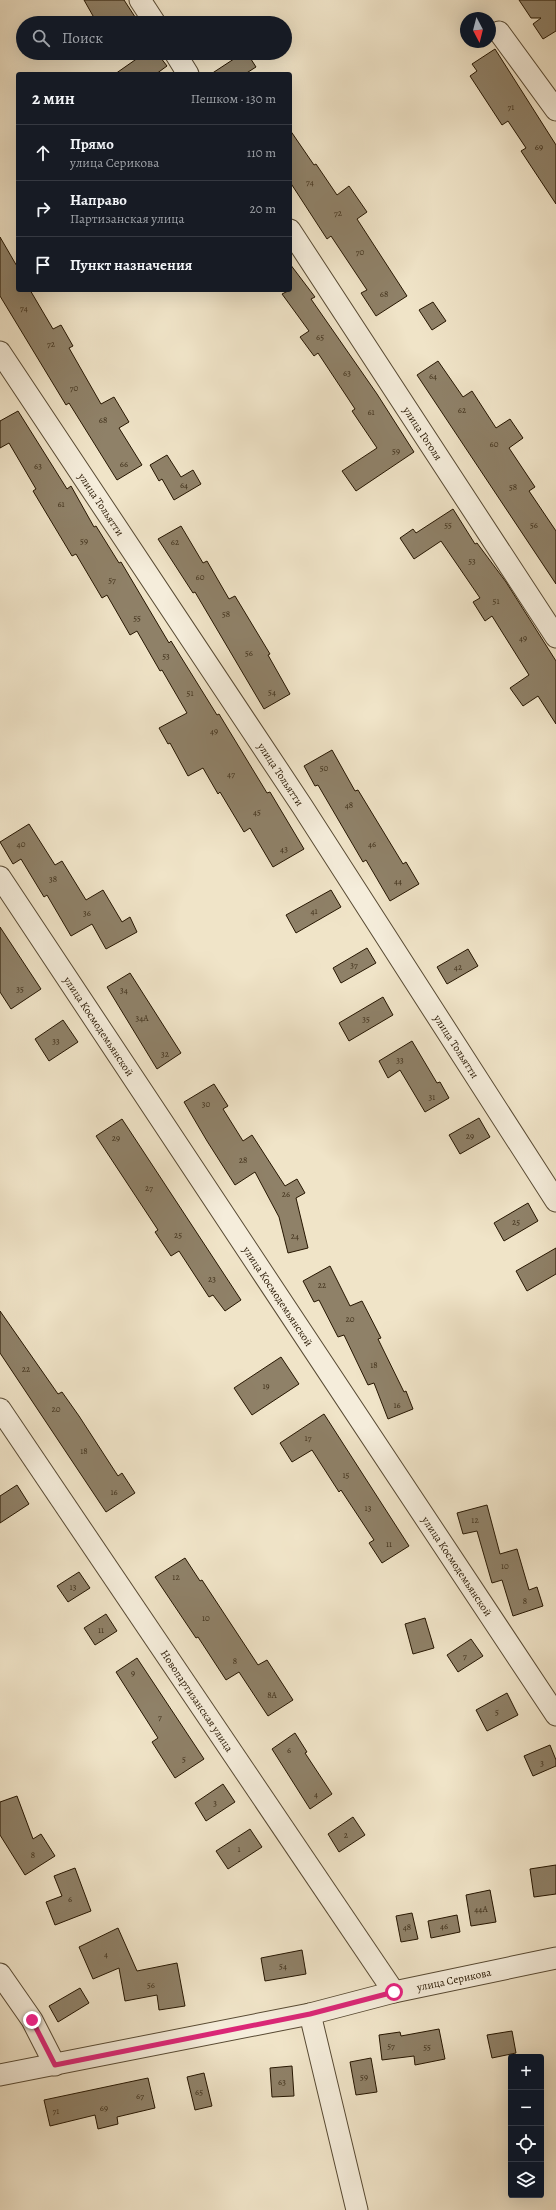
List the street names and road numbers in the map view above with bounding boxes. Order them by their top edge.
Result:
street label: улица Гоголя [399,403,446,464]
street label: улица Тольятти [74,469,127,539]
street label: улица Тольятти [253,739,307,809]
street label: улица Космодемьянской [59,973,137,1079]
street label: улица Тольятти [430,1011,482,1081]
street label: улица Космодемьянской [239,1243,316,1349]
street label: улица Космодемьянской [418,1513,495,1619]
street label: Новопартизанская улица [157,1647,237,1756]
street label: улица Серикова [414,1965,493,1995]

